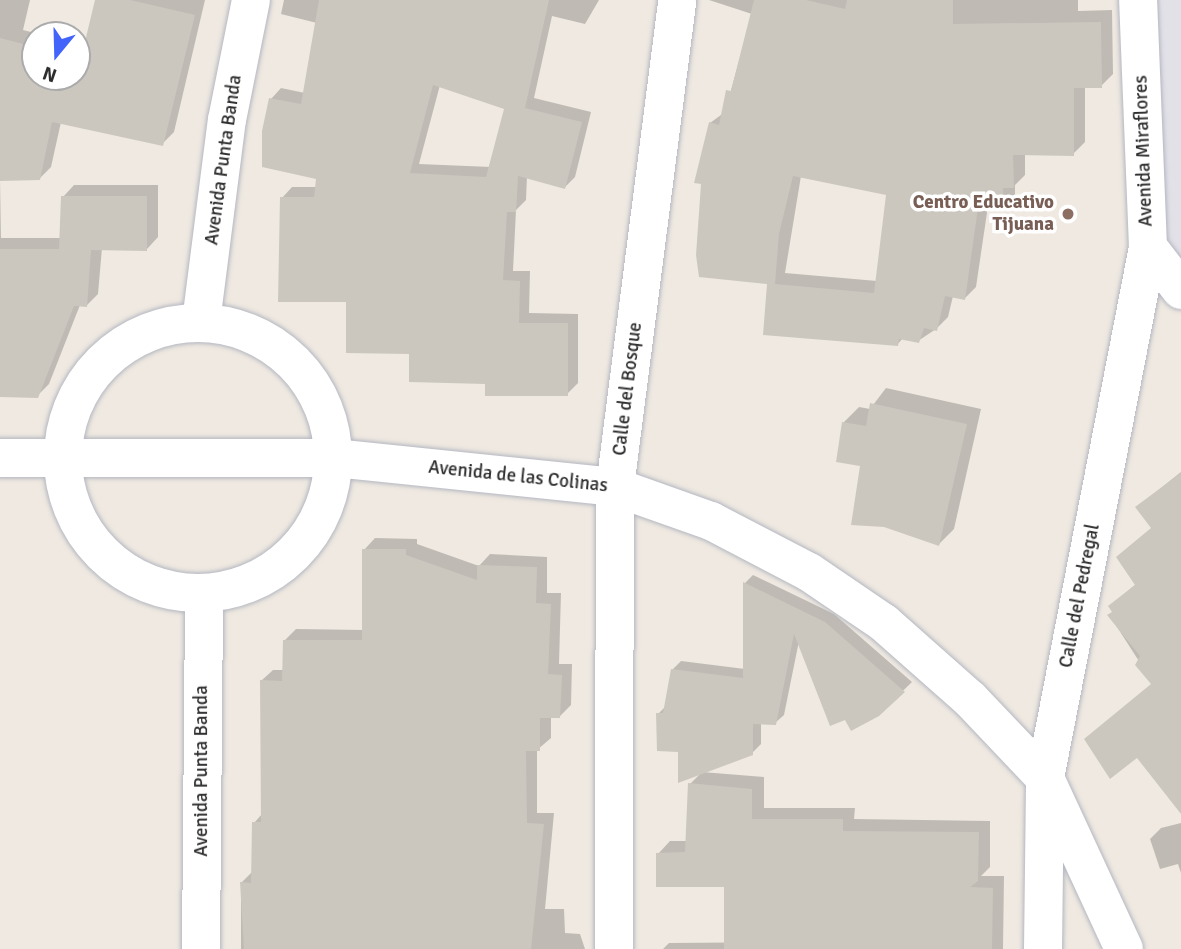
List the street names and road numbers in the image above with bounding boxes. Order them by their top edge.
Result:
street label: Avenida Punta Banda [201,73,247,247]
street label: Avenida Miraflores [1130,75,1158,227]
street label: Calle del Bosque [608,321,648,457]
street label: Avenida de las Colinas [427,456,609,498]
street label: Calle del Pedregal [1055,522,1105,670]
street label: Avenida Punta Banda [191,685,213,857]

